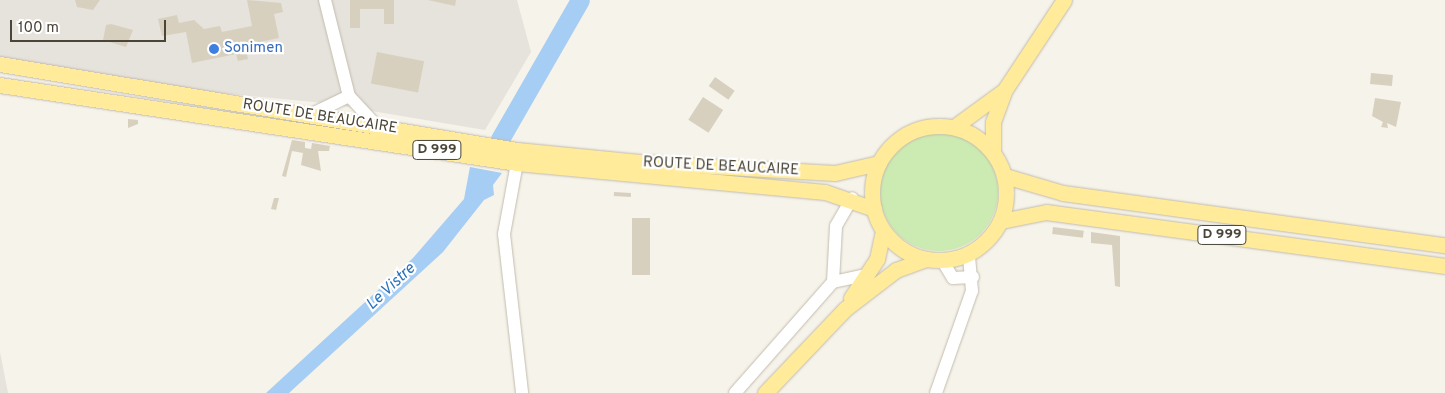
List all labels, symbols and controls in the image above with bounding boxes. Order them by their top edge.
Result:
scale bar [12,10,169,42]
text: 100 m [18,19,59,38]
place label: Sonimen [224,40,283,58]
marker: Sonimen [208,43,220,55]
street label: ROUTE DE BEAUCAIRE [241,96,399,138]
road number: D 999 [412,138,462,162]
street label: ROUTE DE BEAUCAIRE [642,154,800,180]
road number: D 999 [1197,224,1247,246]
water label: Le Vistre [362,259,420,315]

